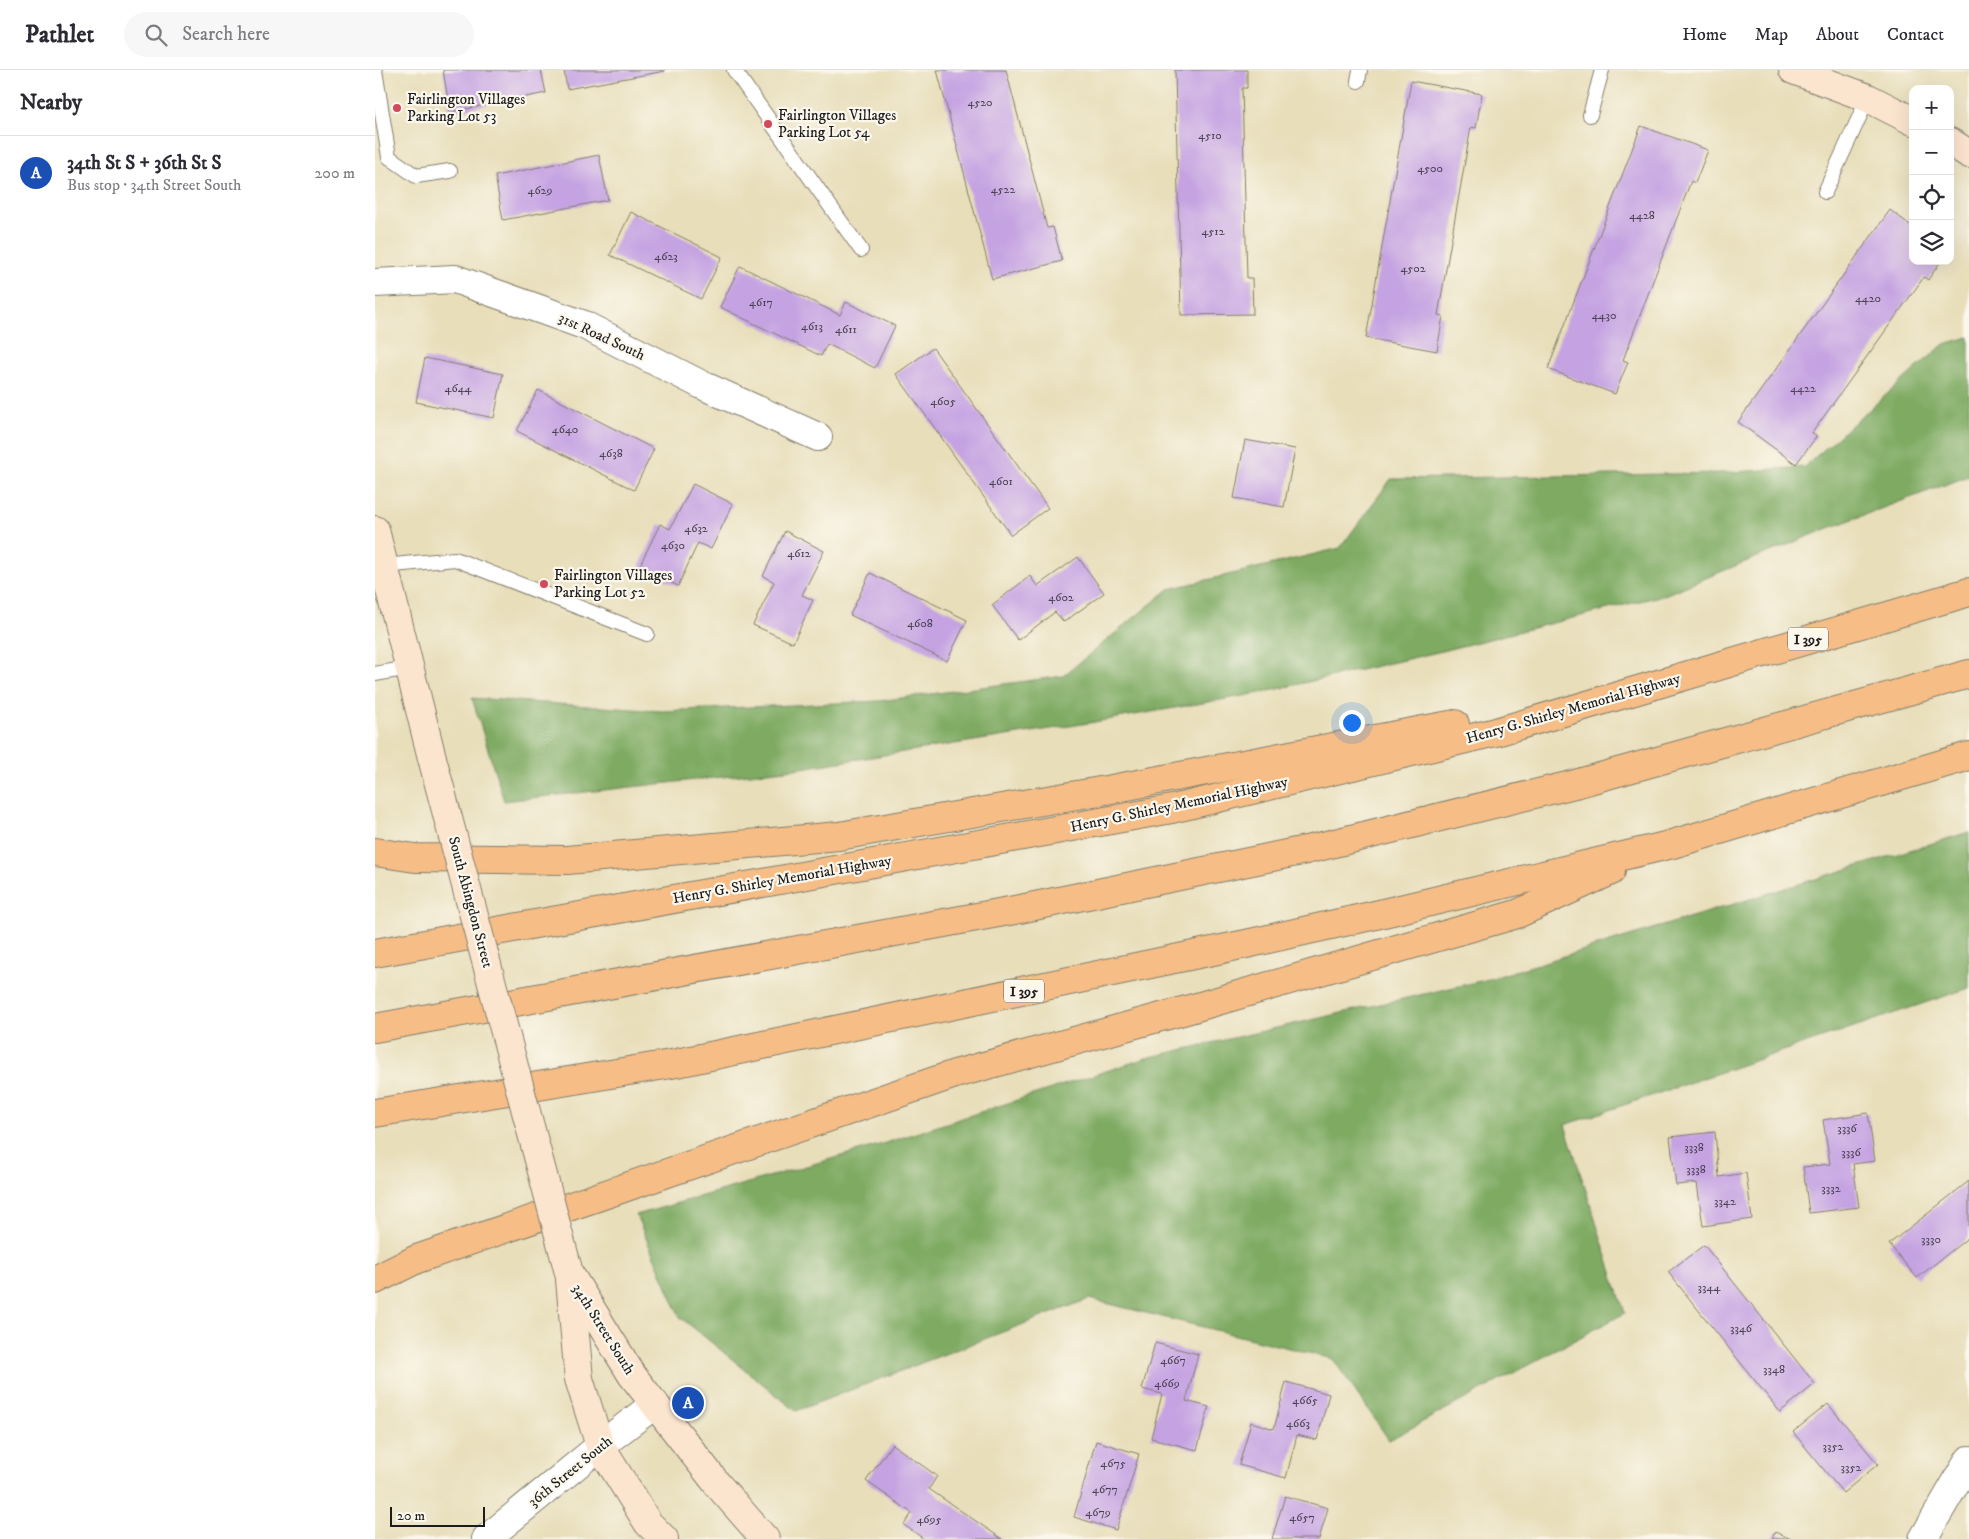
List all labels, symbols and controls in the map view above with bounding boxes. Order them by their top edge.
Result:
search box [124,12,474,57]
text: Pathlet [25,20,94,50]
icon: search [142,21,170,49]
text: Search here [182,23,270,46]
text: Home [1682,24,1727,46]
text: Map [1755,24,1788,46]
text: About [1816,24,1859,46]
text: Contact [1887,24,1944,46]
map controls [1909,85,1954,265]
button: + [1909,85,1954,130]
text: Nearby [20,90,82,116]
place label: Fairlington Villages Parking Lot 53 [407,90,525,126]
house number: 4520 [967,95,993,110]
marker: Fairlington Villages Parking Lot 53 [391,102,403,114]
place label: Fairlington Villages Parking Lot 54 [778,106,896,142]
marker: Fairlington Villages Parking Lot 54 [762,118,774,130]
house number: 4510 [1198,128,1222,143]
button: − [1909,130,1954,175]
text: 34th St S + 36th St S [67,152,221,175]
house number: 4500 [1417,161,1443,176]
text: A [31,163,41,183]
text: 200 m [314,163,355,183]
text: Bus stop · 34th Street South [67,175,241,195]
button: locate [1909,175,1954,220]
house number: 4522 [991,182,1015,197]
house number: 4629 [527,183,553,198]
house number: 4428 [1629,208,1655,223]
button: layers [1909,220,1954,265]
house number: 4512 [1201,224,1225,239]
house number: 4623 [654,249,678,264]
house number: 4502 [1400,261,1426,276]
house number: 4420 [1855,291,1881,306]
house number: 4617 [749,295,773,310]
street label: 31st Road South [555,308,648,365]
house number: 4430 [1592,308,1616,323]
house number: 4613 [801,319,823,334]
house number: 4611 [835,322,857,337]
house number: 4644 [445,381,473,396]
house number: 4422 [1790,381,1816,396]
house number: 4605 [930,394,956,409]
house number: 4640 [552,422,578,437]
house number: 4638 [599,446,623,461]
house number: 4601 [989,474,1013,489]
house number: 4632 [684,521,708,536]
house number: 4630 [661,538,685,553]
house number: 4612 [787,546,811,561]
place label: Fairlington Villages Parking Lot 52 [554,566,672,602]
marker: Fairlington Villages Parking Lot 52 [538,578,550,590]
house number: 4602 [1048,590,1074,605]
house number: 4608 [907,616,933,631]
road number: I 395 [1788,628,1828,650]
street label: Henry G. Shirley Memorial Highway [1464,669,1683,748]
your location [1339,710,1365,736]
street label: Henry G. Shirley Memorial Highway [1069,772,1290,837]
street label: South Abingdon Street [444,834,497,970]
street label: Henry G. Shirley Memorial Highway [671,851,894,908]
road number: I 395 [1004,979,1044,1002]
house number: 3336 [1837,1121,1858,1136]
house number: 3338 [1684,1140,1704,1155]
house number: 3336 [1841,1145,1862,1160]
house number: 3338 [1686,1162,1706,1177]
house number: 3332 [1821,1181,1841,1196]
house number: 3342 [1714,1194,1736,1209]
house number: 3330 [1921,1232,1941,1247]
street label: 34th Street South [568,1280,639,1378]
house number: 3344 [1698,1280,1721,1295]
house number: 3346 [1730,1321,1753,1336]
house number: 4667 [1160,1353,1186,1368]
house number: 3348 [1763,1362,1785,1377]
house number: 4669 [1154,1376,1180,1391]
pin: A [672,1384,704,1422]
house number: 4665 [1292,1393,1318,1408]
house number: 4663 [1286,1416,1310,1431]
street label: 36th Street South [524,1431,616,1511]
house number: 3352 [1823,1439,1844,1454]
house number: 4675 [1100,1456,1126,1471]
house number: 3352 [1841,1460,1862,1475]
house number: 4677 [1092,1482,1118,1497]
scale bar [390,1504,485,1527]
house number: 4679 [1085,1505,1111,1520]
text: 20 m [397,1507,425,1525]
house number: 4657 [1289,1510,1315,1525]
house number: 4695 [916,1512,942,1527]

